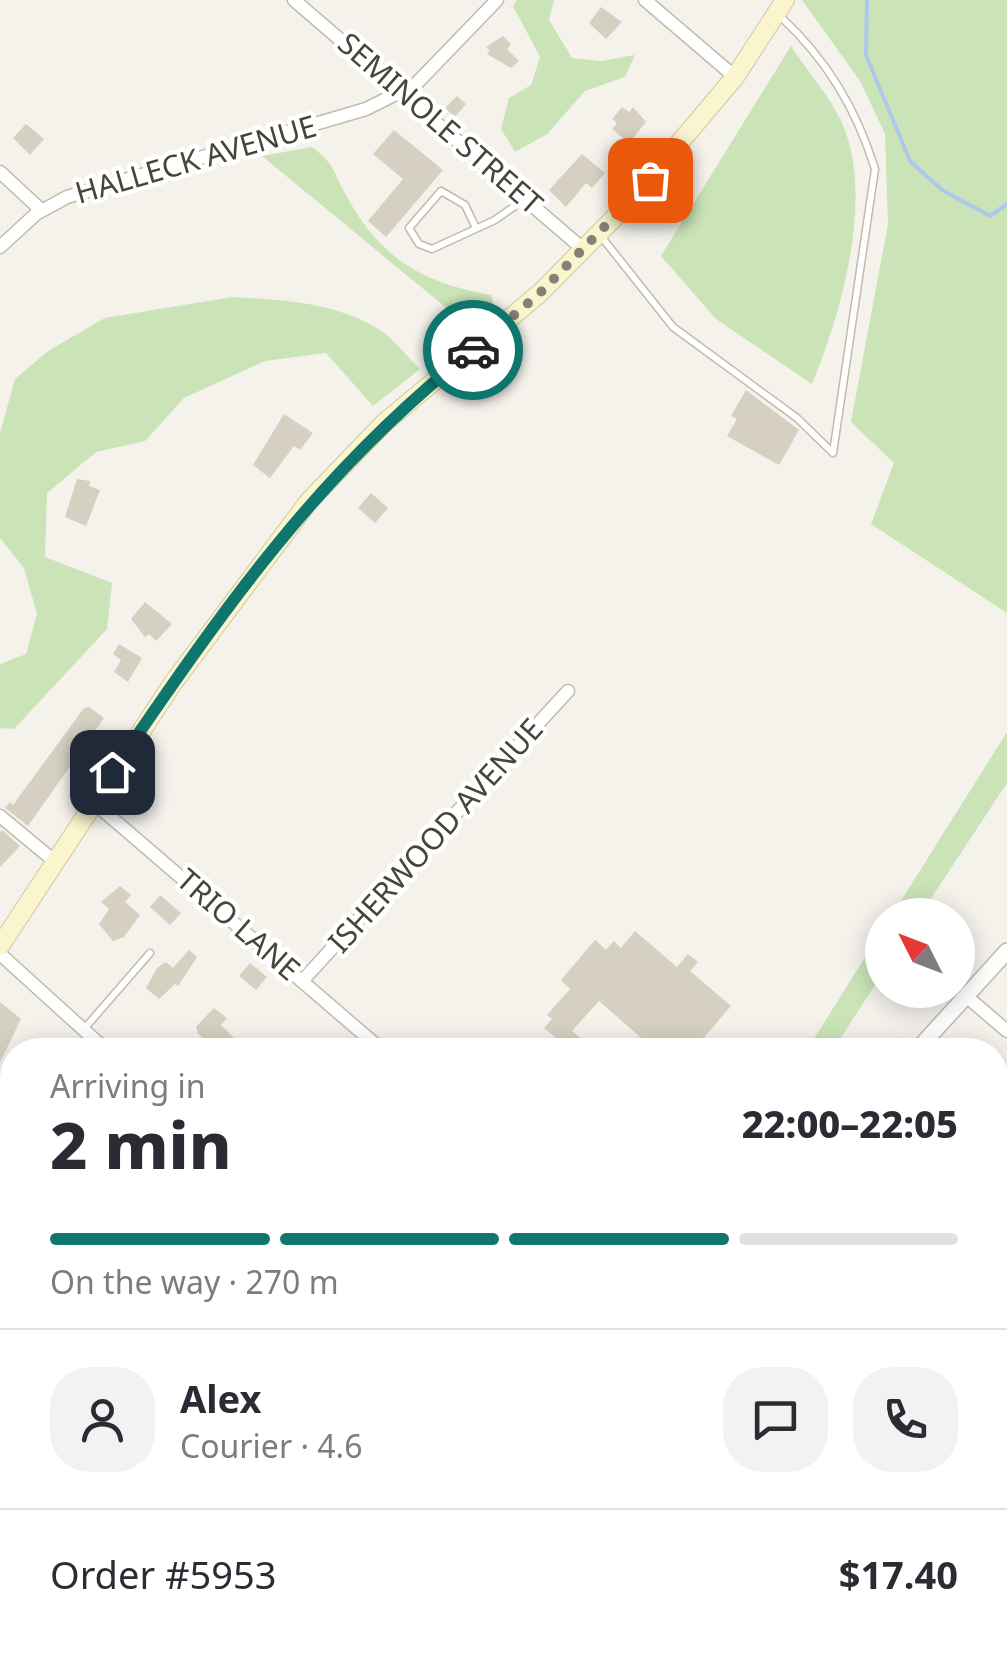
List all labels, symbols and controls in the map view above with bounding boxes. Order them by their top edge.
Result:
street label: SEMINOLE STREET [330,22,552,223]
street label: HALLECK AVENUE [70,105,321,213]
pin [608,138,693,223]
icon: bag [623,153,678,208]
courier [423,300,523,400]
icon: car [446,323,501,378]
street label: ISHERWOOD AVENUE [318,709,551,961]
pin [70,730,155,815]
icon: home [85,745,140,800]
street label: TRIO LANE [169,859,309,989]
north arrow [865,898,975,1008]
map controls [865,898,975,1008]
text: Arriving in [50,1064,205,1107]
text: 22:00–22:05 [742,1097,958,1149]
text: 2 min [50,1100,232,1188]
text: On the way · 270 m [50,1260,339,1303]
button: person [50,1367,155,1472]
button: chat [723,1367,828,1472]
button: phone [853,1367,958,1472]
text: Alex [180,1372,262,1424]
text: Courier · 4.6 [180,1424,363,1467]
text: Order #5953 [50,1548,276,1600]
text: $17.40 [839,1548,958,1600]

